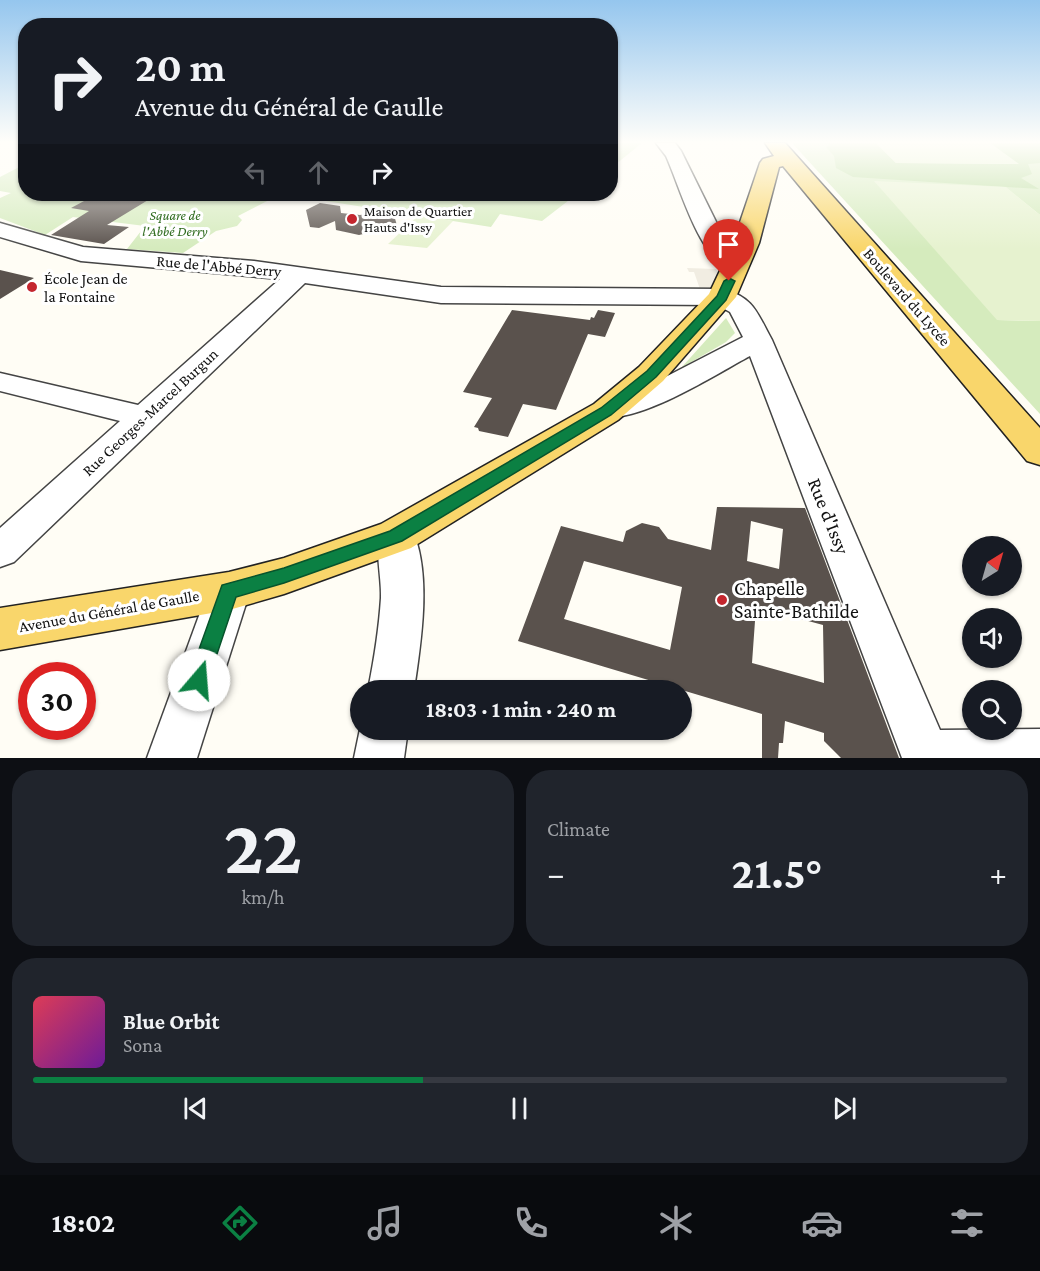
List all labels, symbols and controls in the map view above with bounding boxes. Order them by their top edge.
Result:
icon: right [36,42,114,120]
text: 20 m [135,43,226,90]
text: Avenue du Général de Gaulle [135,92,443,122]
icon: left [239,156,272,189]
icon: ahead [302,156,335,189]
icon: right [365,156,398,189]
place label: Maison de Quartier Hauts d'Issy [364,203,472,235]
park label: Square de l'Abbé Derry [142,207,208,239]
marker: Maison de Quartier Hauts d'Issy [345,212,359,226]
pin [703,219,754,281]
icon: arrive [712,228,745,261]
street label: Boulevard du Lycée [859,245,954,350]
street label: Rue de l'Abbé Derry [156,252,283,281]
place label: École Jean de la Fontaine [44,270,128,305]
marker: École Jean de la Fontaine [25,280,39,294]
street label: Rue Georges-Marcel Burgun [79,345,222,480]
street label: Rue d'Issy [803,475,854,558]
north arrow [962,536,1022,596]
map controls [962,536,1022,740]
place label: Chapelle Sainte-Bathilde [734,577,859,622]
street label: Avenue du Général de Gaulle [18,587,200,635]
marker: Chapelle Sainte-Bathilde [715,593,729,607]
button: sound [962,608,1022,668]
position arrow [167,648,231,712]
speed limit sign: 30 [18,662,96,740]
button: search [962,680,1022,740]
text: 18:03 · 1 min · 240 m [426,697,616,722]
text: 22 [224,803,302,890]
text: Climate [547,818,610,840]
text: 21.5° [732,848,822,898]
text: − [547,855,564,892]
text: + [990,855,1007,892]
text: km/h [241,886,285,908]
text: Blue Orbit [123,1009,219,1034]
text: Sona [123,1034,162,1056]
icon: previous [179,1092,212,1125]
icon: pause [503,1092,536,1125]
icon: next [828,1092,861,1125]
icon: directions [219,1202,261,1244]
icon: music [364,1202,406,1244]
icon: phone [510,1202,552,1244]
icon: climate [655,1202,697,1244]
icon: car [801,1202,843,1244]
icon: filters [946,1202,988,1244]
text: 18:02 [52,1208,115,1238]

